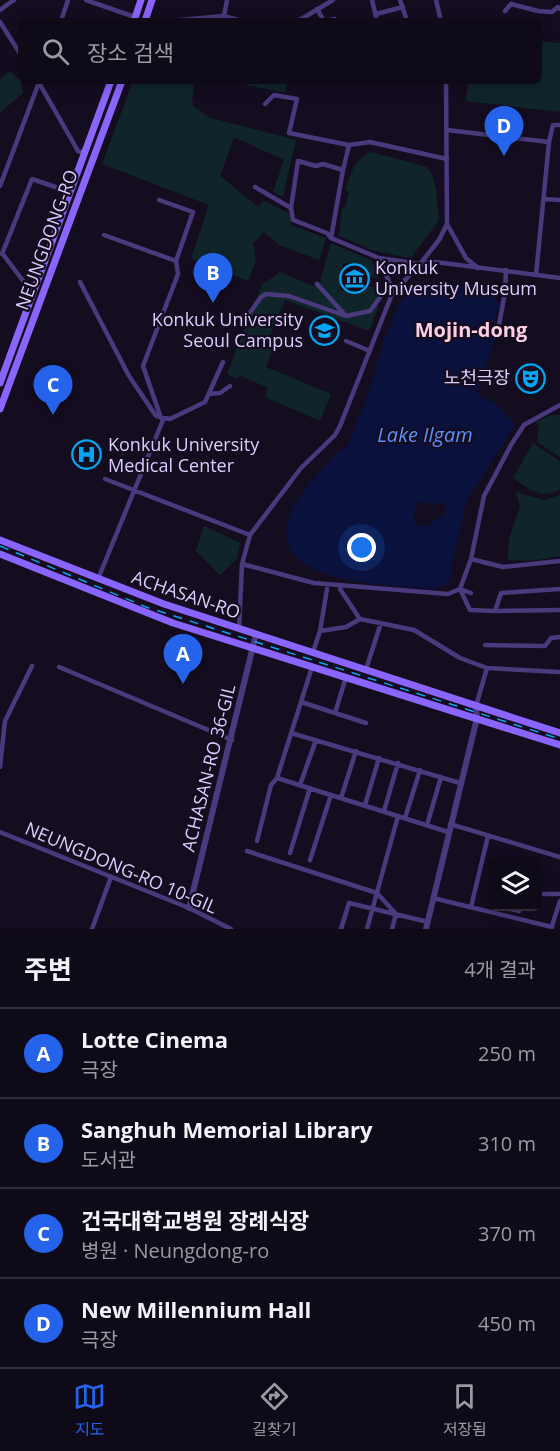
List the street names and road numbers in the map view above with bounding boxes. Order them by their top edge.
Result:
street label: NEUNGDONG-RO [9,166,83,313]
street label: ACHASAN-RO [129,564,244,624]
street label: ACHASAN-RO 36-GIL [176,682,240,854]
street label: NEUNGDONG-RO 10-GIL [22,816,221,918]

